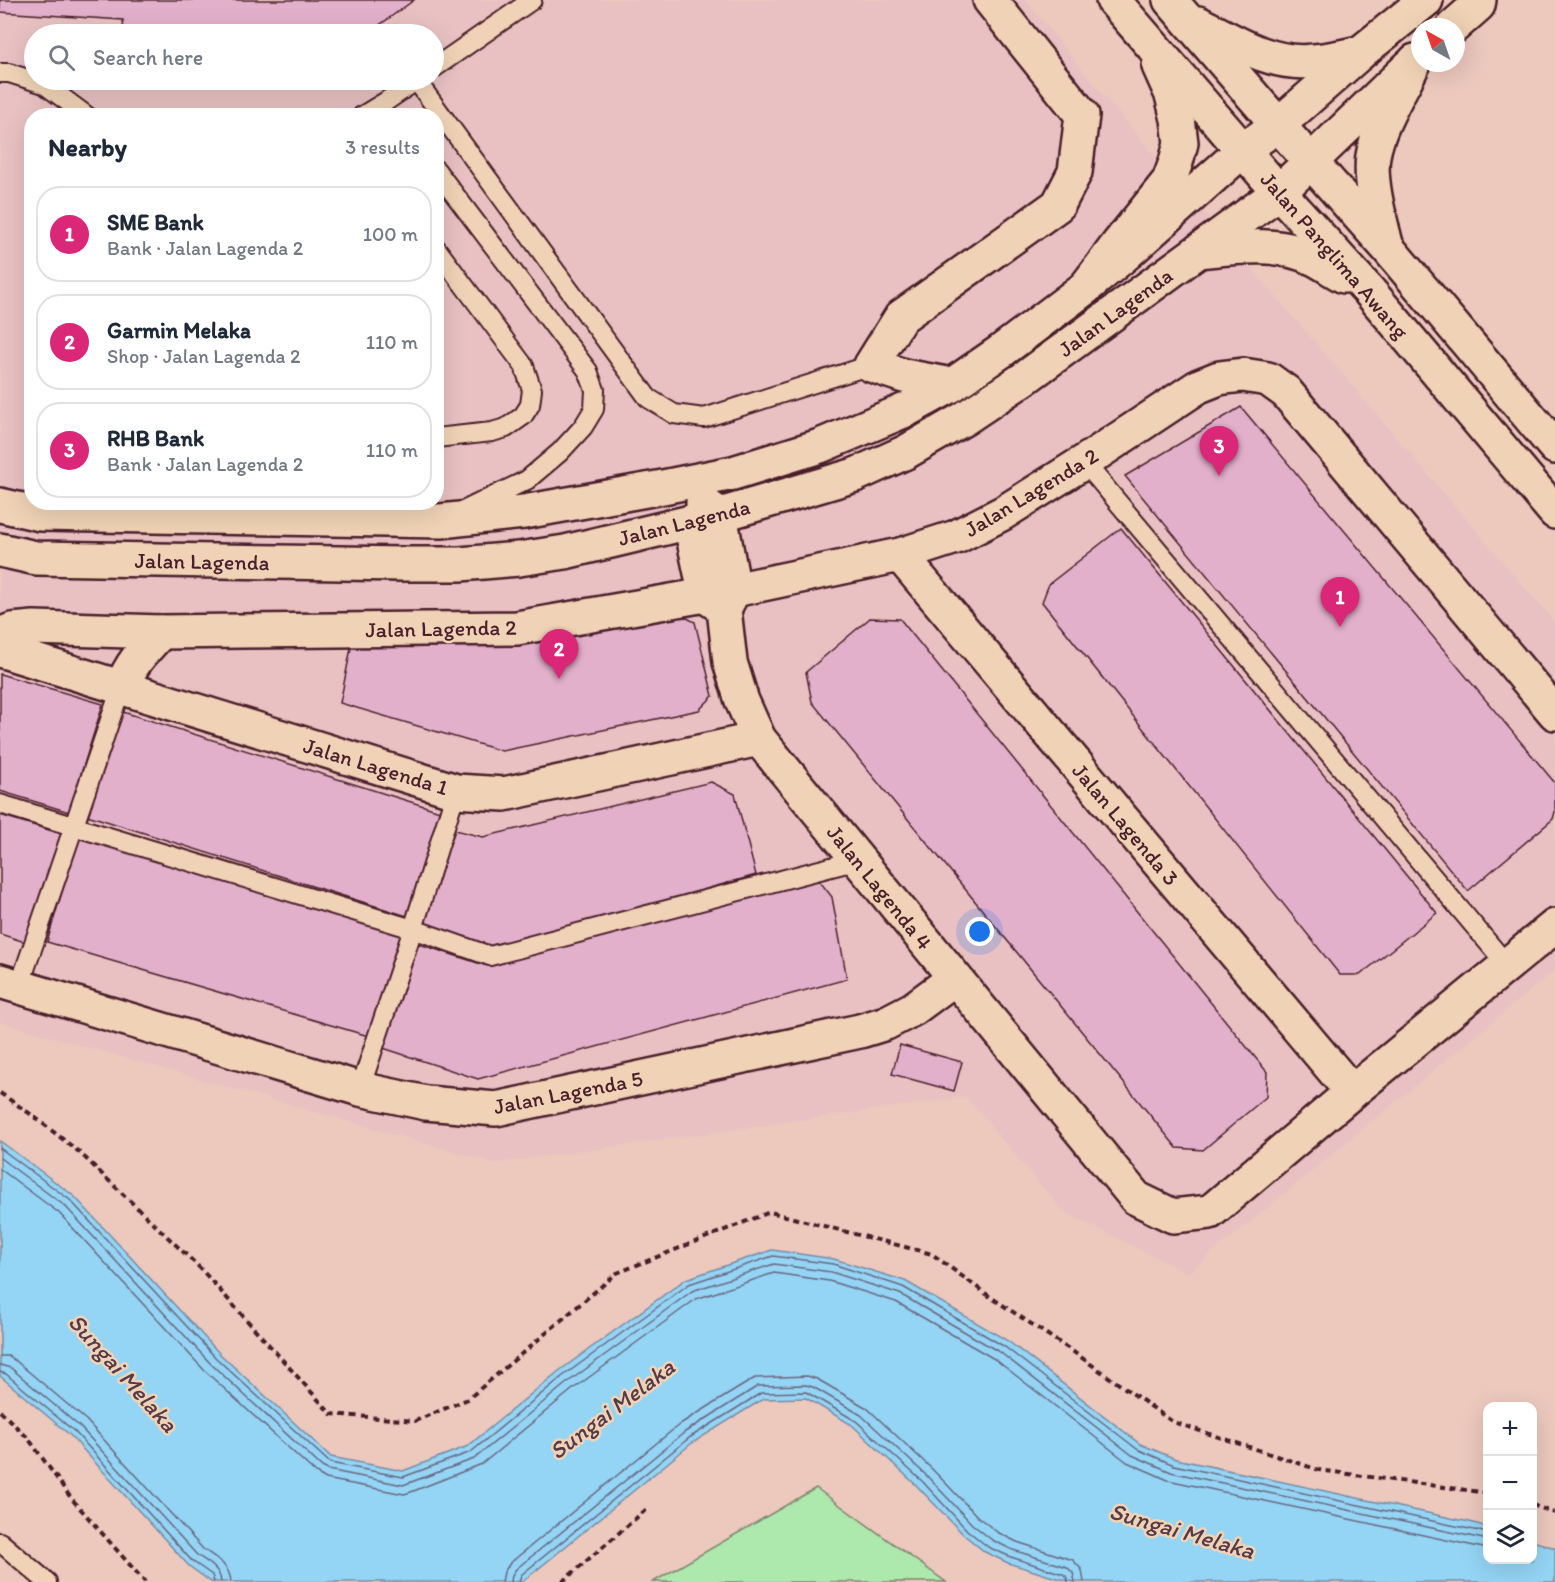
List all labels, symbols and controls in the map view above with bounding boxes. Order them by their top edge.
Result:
north arrow [1411,18,1465,72]
search box [24,24,444,90]
icon: search [45,41,78,74]
text: Search here [93,44,203,71]
text: Nearby [48,131,127,163]
text: 3 results [345,135,420,159]
street label: Jalan Panglima Awang [1255,166,1415,345]
text: SME Bank [107,209,204,236]
text: 1 [65,222,74,246]
text: 100 m [363,222,418,246]
text: Bank · Jalan Lagenda 2 [107,236,303,260]
street label: Jalan Lagenda [1053,262,1178,363]
text: Garmin Melaka [107,317,251,344]
text: 2 [64,330,75,354]
text: 110 m [366,330,418,354]
text: Shop · Jalan Lagenda 2 [107,344,300,368]
text: RHB Bank [107,425,204,452]
pin: 3 [1200,426,1238,476]
text: 3 [64,438,75,462]
text: 110 m [366,438,418,462]
street label: Jalan Lagenda 2 [959,442,1103,543]
text: Bank · Jalan Lagenda 2 [107,452,303,476]
street label: Jalan Lagenda [615,493,753,552]
street label: Jalan Lagenda [134,547,270,576]
pin: 1 [1320,578,1360,627]
street label: Jalan Lagenda 2 [365,614,517,643]
pin: 2 [540,630,578,679]
street label: Jalan Lagenda 1 [300,732,452,801]
street label: Jalan Lagenda 3 [1067,758,1185,891]
street label: Jalan Lagenda 4 [821,819,938,955]
your location [965,917,994,946]
street label: Jalan Lagenda 5 [491,1065,645,1120]
water label: Sungai Melaka [63,1307,185,1438]
water label: Sungai Melaka [543,1352,681,1465]
map controls [1483,1402,1537,1564]
button: + [1483,1402,1537,1456]
button: − [1483,1456,1537,1510]
water label: Sungai Melaka [1106,1496,1259,1565]
button: layers [1483,1510,1537,1564]

